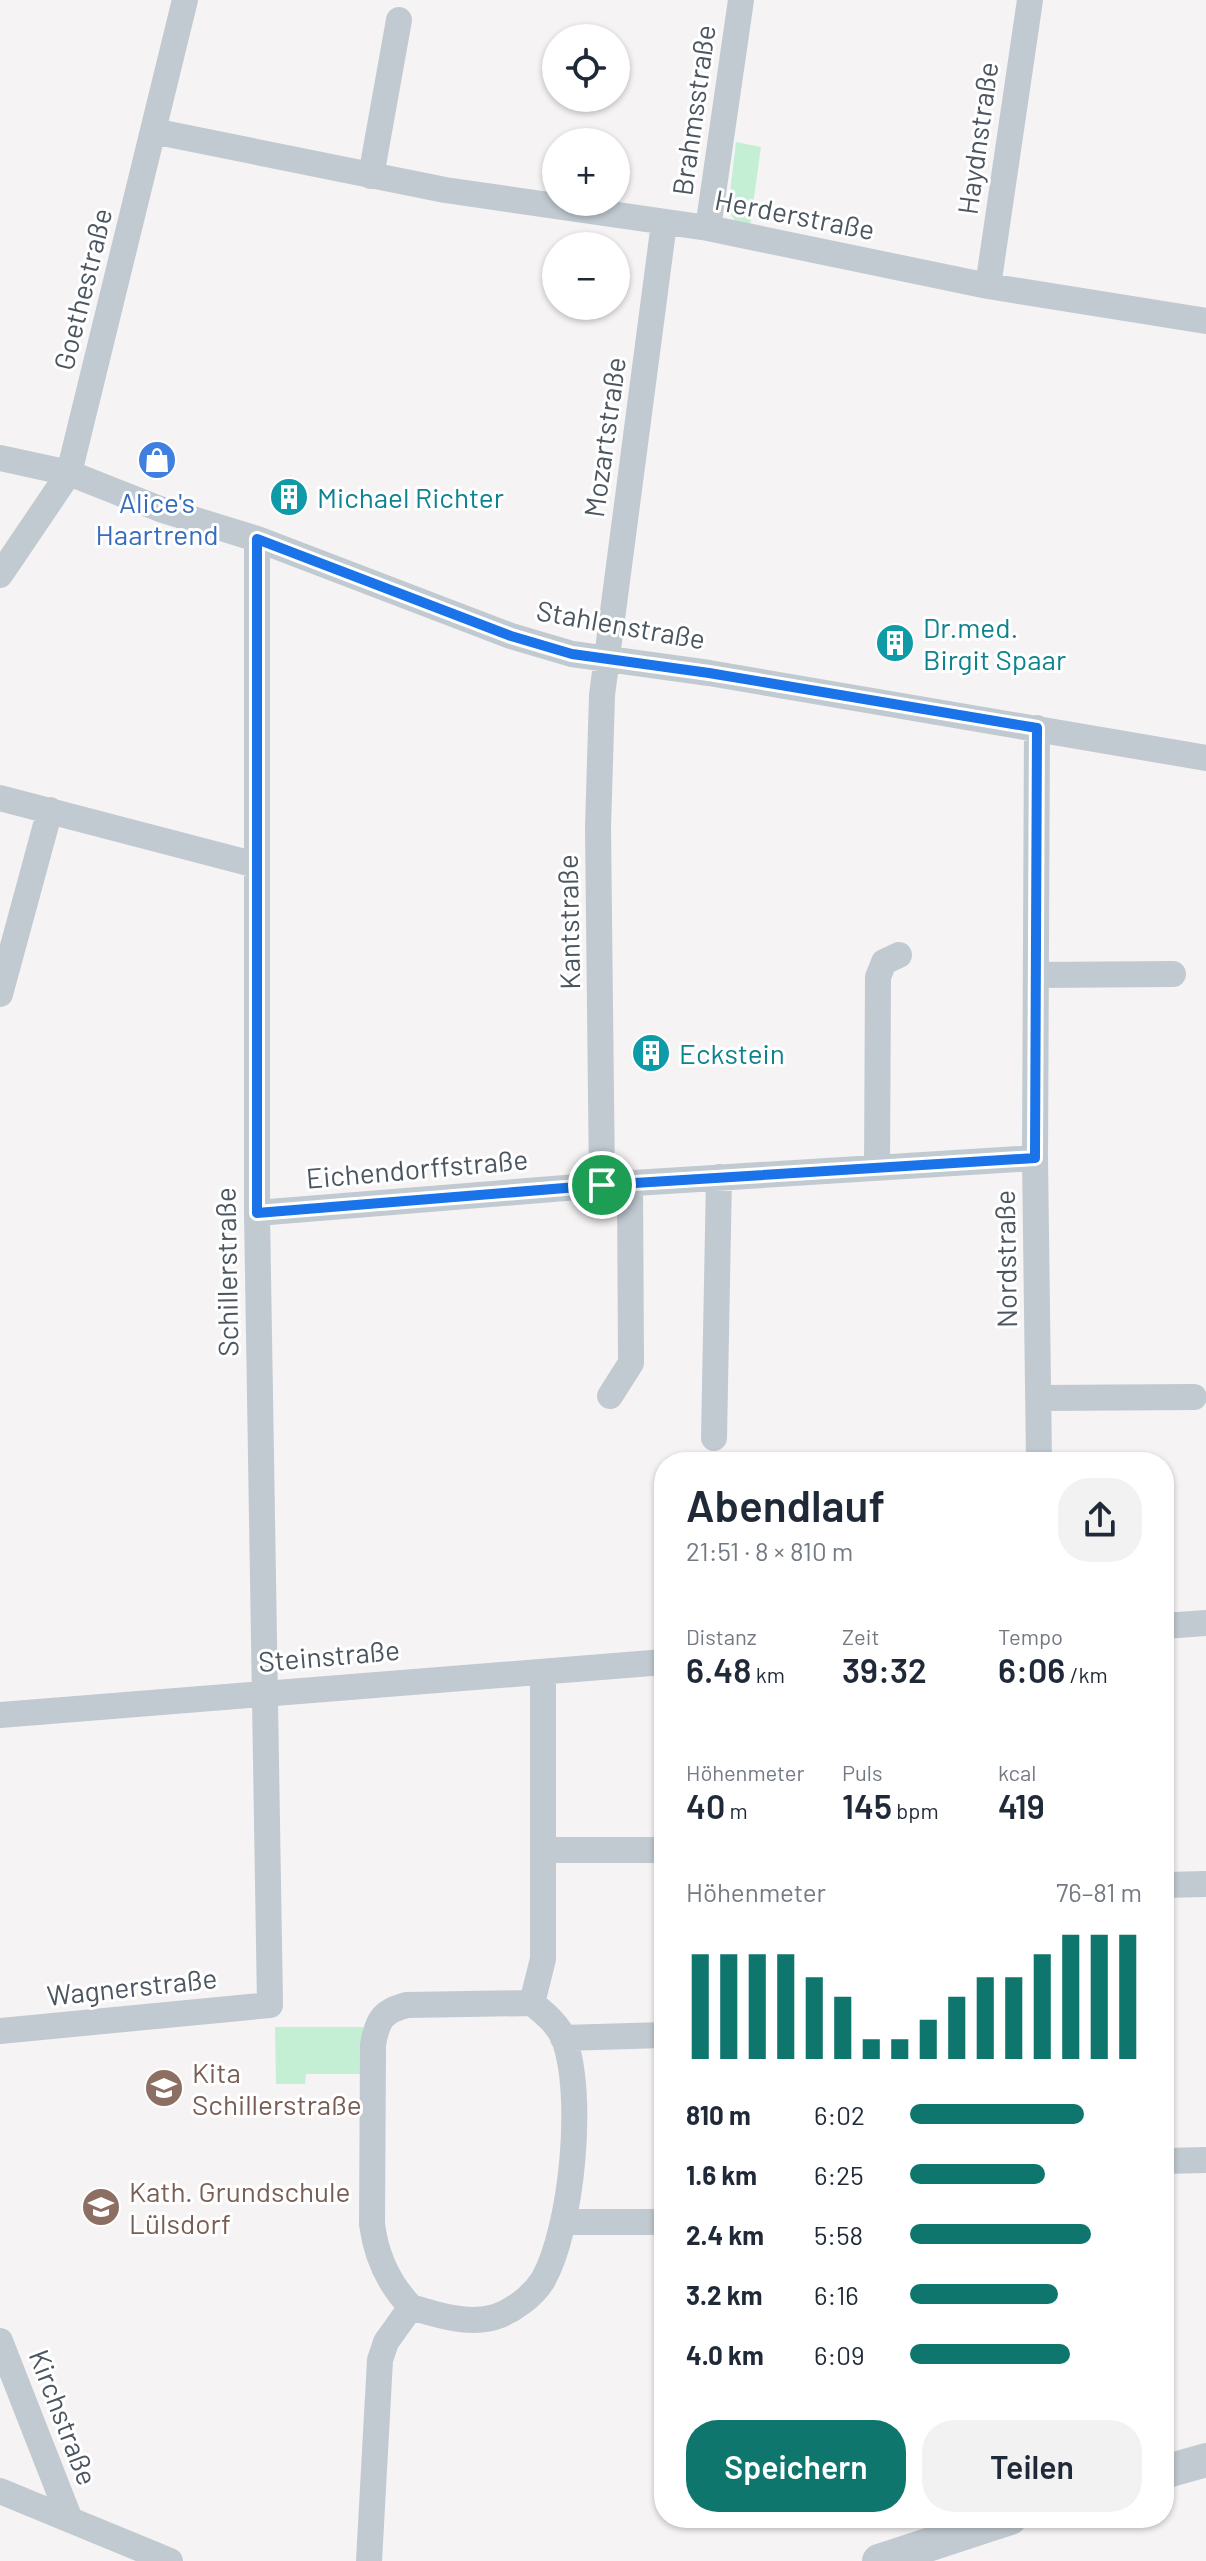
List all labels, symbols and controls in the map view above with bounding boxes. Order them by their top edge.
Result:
street label: Brahmsstraße [664,23,722,197]
map controls [542,24,630,320]
button: locate [542,24,630,112]
street label: Haydnstraße [949,59,1005,217]
button: + [542,128,630,216]
street label: Herderstraße [712,182,878,246]
street label: Goethestraße [45,205,119,373]
button: − [542,232,630,320]
street label: Mozartstraße [576,355,632,519]
shop icon: Alice's Haartrend [136,439,178,481]
building icon: Michael Richter [268,476,310,518]
place label: Michael Richter [317,480,504,514]
place label: Alice's Haartrend [96,485,218,551]
street label: Stahlenstraße [534,592,708,656]
place label: Dr.med. Birgit Spaar [923,610,1066,676]
building icon: Dr.med. Birgit Spaar [874,622,916,664]
street label: Kantstraße [550,854,586,990]
building icon: Eckstein [630,1032,672,1074]
place label: Eckstein [679,1036,785,1070]
street label: Eichendorffstraße [305,1141,529,1195]
pin [568,1151,636,1219]
icon: arrive [580,1163,624,1207]
street label: Schillerstraße [208,1187,244,1357]
street label: Nordstraße [987,1190,1023,1328]
text: Abendlauf [686,1478,885,1531]
button: share [1058,1478,1142,1562]
text: 21:51 · 8 × 810 m [686,1535,853,1566]
text: Distanz [686,1623,757,1649]
text: Zeit [842,1623,879,1649]
text: Tempo [998,1623,1063,1649]
street label: Steinstraße [257,1632,401,1678]
text: 6.48 [686,1649,751,1690]
text: 39:32 [842,1649,927,1690]
text: 6:06 [998,1649,1065,1690]
text: km [751,1661,785,1687]
text: /km [1065,1661,1108,1687]
text: Höhenmeter [686,1759,805,1785]
text: Puls [842,1759,882,1785]
text: kcal [998,1759,1036,1785]
text: 40 [686,1785,725,1826]
text: 145 [842,1785,892,1826]
text: 419 [998,1785,1045,1826]
text: m [725,1797,748,1823]
text: bpm [892,1797,939,1823]
text: Höhenmeter [686,1876,826,1907]
text: 76–81 m [1056,1876,1142,1907]
street label: Wagnerstraße [45,1960,219,2012]
place label: Kita Schillerstraße [192,2055,362,2121]
school or university icon: Kita Schillerstraße [143,2067,185,2109]
text: 810 m [686,2099,751,2130]
text: 6:02 [814,2099,865,2130]
text: 1.6 km [686,2159,757,2190]
text: 6:25 [814,2159,864,2190]
place label: Kath. Grundschule Lülsdorf [129,2174,350,2240]
school or university icon: Kath. Grundschule Lülsdorf [80,2186,122,2228]
text: 2.4 km [686,2219,764,2250]
text: 5:58 [814,2219,863,2250]
text: 3.2 km [686,2279,762,2310]
text: 6:16 [814,2279,859,2310]
text: 4.0 km [686,2339,764,2370]
text: 6:09 [814,2339,864,2370]
street label: Kirchstraße [23,2344,105,2490]
button: Speichern [686,2420,906,2512]
button: Teilen [922,2420,1142,2512]

